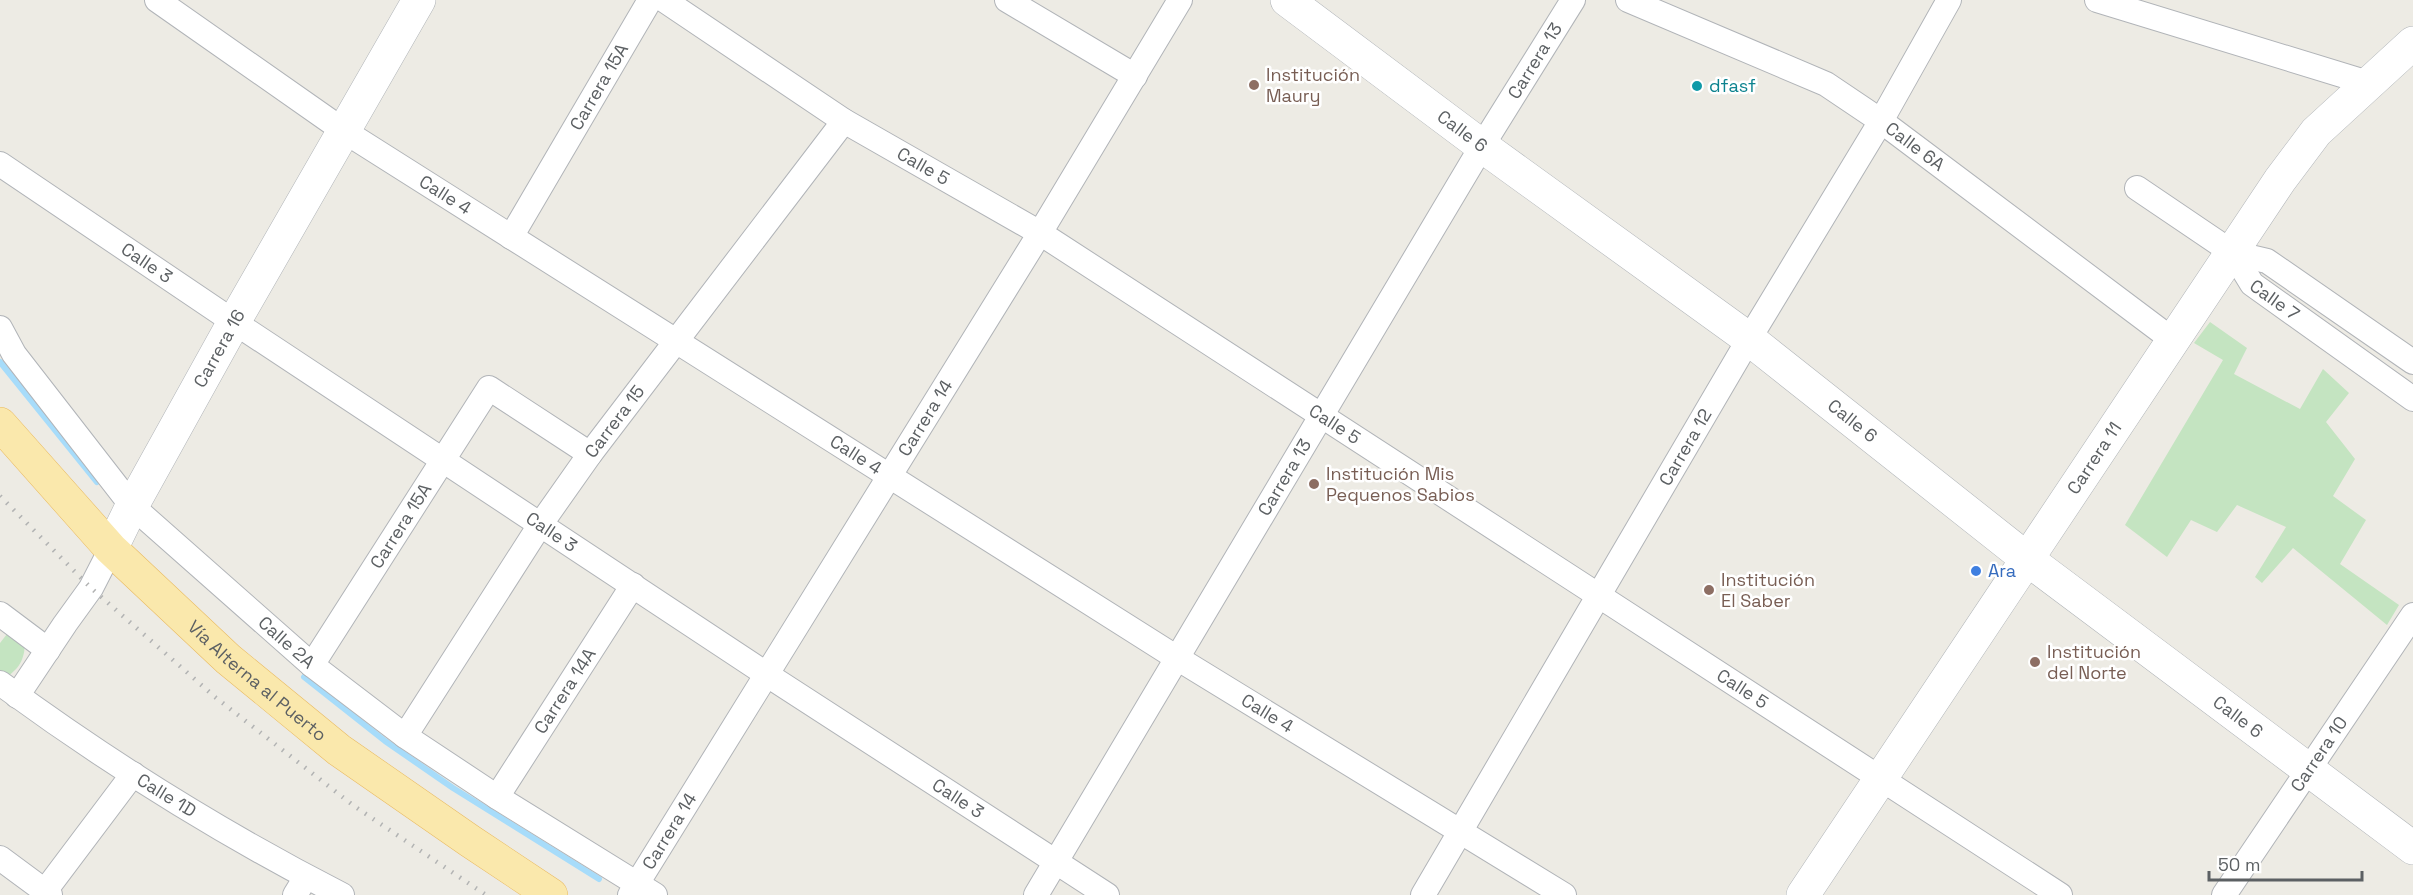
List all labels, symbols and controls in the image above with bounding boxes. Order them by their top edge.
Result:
street label: Carrera 13 [1502,18,1567,103]
street label: Carrera 15A [564,39,633,134]
place label: Institución Maury [1266,63,1360,107]
place label: dfasf [1709,74,1756,97]
marker: Institución Maury [1247,78,1261,92]
marker: dfasf [1690,79,1704,93]
street label: Calle 6 [1433,105,1492,157]
street label: Calle 6A [1881,116,1950,176]
street label: Calle 5 [893,142,954,190]
street label: Calle 4 [415,170,476,220]
street label: Calle 3 [117,237,177,288]
street label: Calle 7 [2245,274,2304,325]
street label: Carrera 16 [188,305,250,391]
street label: Carrera 14 [893,375,957,460]
street label: Carrera 15 [579,380,649,462]
street label: Calle 6 [1823,394,1882,447]
street label: Calle 5 [1305,399,1365,449]
street label: Carrera 12 [1653,404,1717,490]
street label: Carrera 11 [2062,417,2126,499]
street label: Calle 4 [826,429,886,479]
street label: Carrera 13 [1252,434,1316,520]
place label: Institución Mis Pequenos Sabios [1326,462,1475,506]
marker: Institución Mis Pequenos Sabios [1307,477,1321,491]
street label: Carrera 15A [365,479,436,573]
street label: Calle 3 [522,506,582,557]
place label: Ara [1988,559,2016,582]
marker: Ara [1969,564,1983,578]
place label: Institución El Saber [1721,568,1815,612]
marker: Institución El Saber [1702,583,1716,597]
street label: Calle 2A [254,611,320,673]
street label: Vía Alterna al Puerto [183,615,331,746]
place label: Institución del Norte [2047,640,2141,684]
street label: Carrera 14A [529,643,601,738]
marker: Institución del Norte [2028,655,2042,669]
street label: Calle 5 [1713,663,1773,714]
street label: Calle 4 [1237,688,1298,738]
street label: Calle 6 [2208,690,2268,743]
street label: Carrera 10 [2285,712,2352,796]
street label: Calle 1D [133,768,201,822]
street label: Calle 3 [928,773,988,823]
street label: Carrera 14 [637,788,702,874]
scale bar [2209,844,2362,882]
text: 50 m [2218,853,2260,876]

